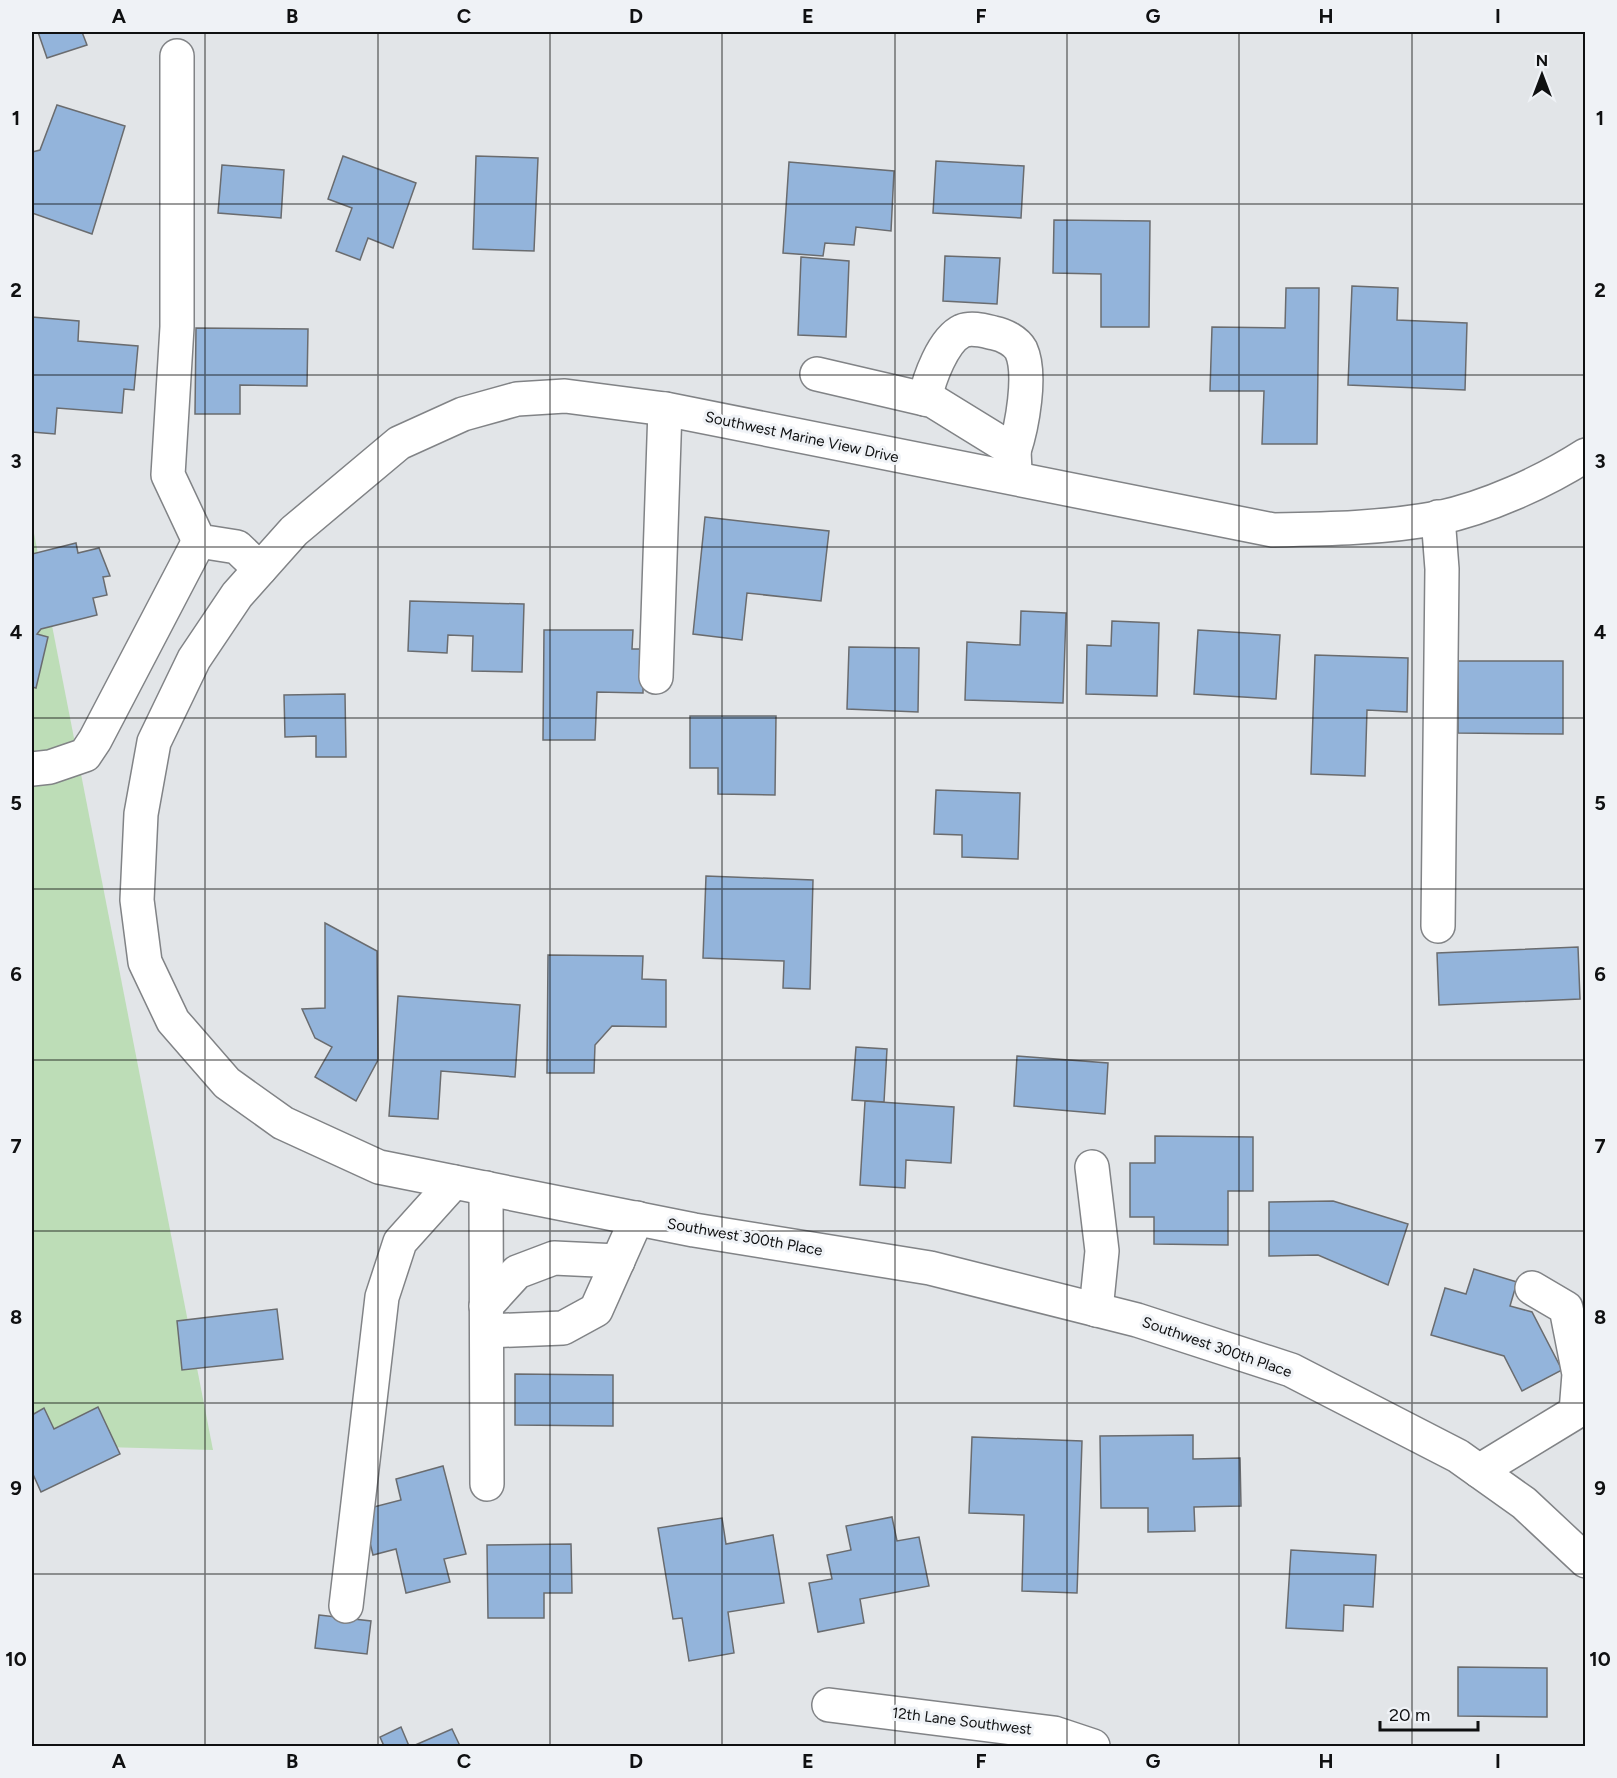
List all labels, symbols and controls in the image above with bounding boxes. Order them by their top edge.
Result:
text: A [112,4,127,28]
text: B [286,4,298,28]
text: C [457,4,471,28]
text: D [629,4,643,28]
text: E [802,4,814,28]
text: F [975,4,987,28]
text: G [1146,4,1161,28]
text: H [1319,4,1334,28]
text: I [1495,4,1501,28]
north arrow [1512,45,1572,105]
text: N [1536,51,1548,70]
text: 1 [12,106,20,130]
text: 1 [1596,106,1604,130]
text: 2 [10,278,22,302]
text: 2 [1594,278,1606,302]
street label: Southwest Marine View Drive [704,408,900,466]
text: 3 [10,449,22,473]
text: 3 [1594,449,1606,473]
text: 4 [10,620,23,644]
text: 4 [1594,620,1607,644]
text: 5 [10,791,22,815]
text: 5 [1594,791,1606,815]
text: 6 [10,962,22,986]
text: 6 [1594,962,1606,986]
text: 7 [10,1134,22,1158]
text: 7 [1594,1134,1606,1158]
street label: Southwest 300th Place [666,1214,824,1260]
text: 8 [10,1305,22,1329]
text: 8 [1594,1305,1606,1329]
street label: Southwest 300th Place [1140,1313,1294,1381]
text: 9 [10,1476,22,1500]
text: 9 [1594,1476,1606,1500]
text: 10 [5,1647,27,1671]
text: 10 [1589,1647,1611,1671]
scale bar [1380,1694,1478,1732]
street label: 12th Lane Southwest [891,1703,1033,1739]
text: 20 m [1389,1704,1430,1726]
text: A [112,1749,127,1773]
text: B [286,1749,298,1773]
text: C [457,1749,471,1773]
text: D [629,1749,643,1773]
text: E [802,1749,814,1773]
text: F [975,1749,987,1773]
text: G [1146,1749,1161,1773]
text: H [1319,1749,1334,1773]
text: I [1495,1749,1501,1773]

